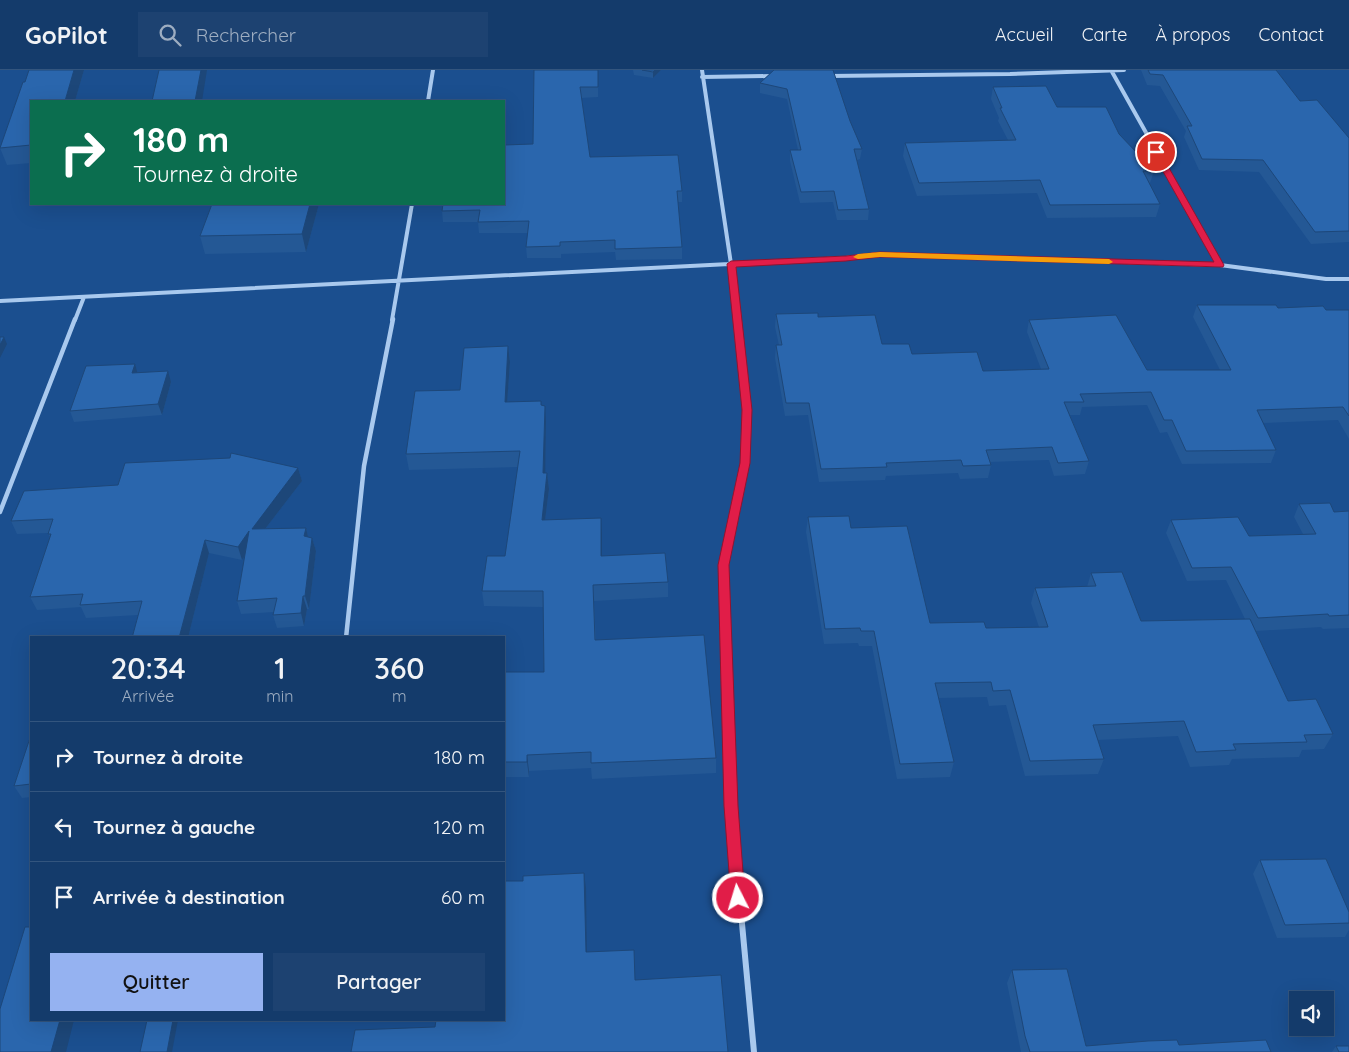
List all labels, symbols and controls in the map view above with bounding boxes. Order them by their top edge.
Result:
search box [138,12,488,57]
text: GoPilot [25,20,108,50]
icon: search [156,21,184,49]
text: Rechercher [196,23,296,47]
text: Accueil [995,23,1054,46]
text: Carte [1082,23,1127,46]
text: À propos [1155,23,1231,46]
text: Contact [1259,23,1324,46]
text: 180 m [133,117,229,161]
icon: right [50,120,115,185]
pin [1135,131,1177,173]
icon: arrive [1142,138,1170,166]
text: Tournez à droite [133,160,298,188]
text: 20:34 [110,649,186,687]
text: 1 [274,649,286,687]
text: 360 [374,649,425,687]
text: Arrivée [122,686,174,706]
text: min [266,686,294,706]
text: m [392,686,407,706]
icon: right [50,743,78,771]
text: Tournez à droite [93,745,243,769]
text: 180 m [434,745,485,769]
icon: left [50,813,78,841]
text: Tournez à gauche [93,815,255,839]
text: 120 m [434,815,485,839]
position arrow [711,871,763,923]
icon: arrive [50,883,78,911]
text: Arrivée à destination [93,885,285,909]
text: 60 m [441,885,485,909]
button: Quitter [50,953,263,1011]
button: Partager [273,953,485,1011]
map controls [1289,991,1334,1036]
button: sound [1289,991,1334,1036]

